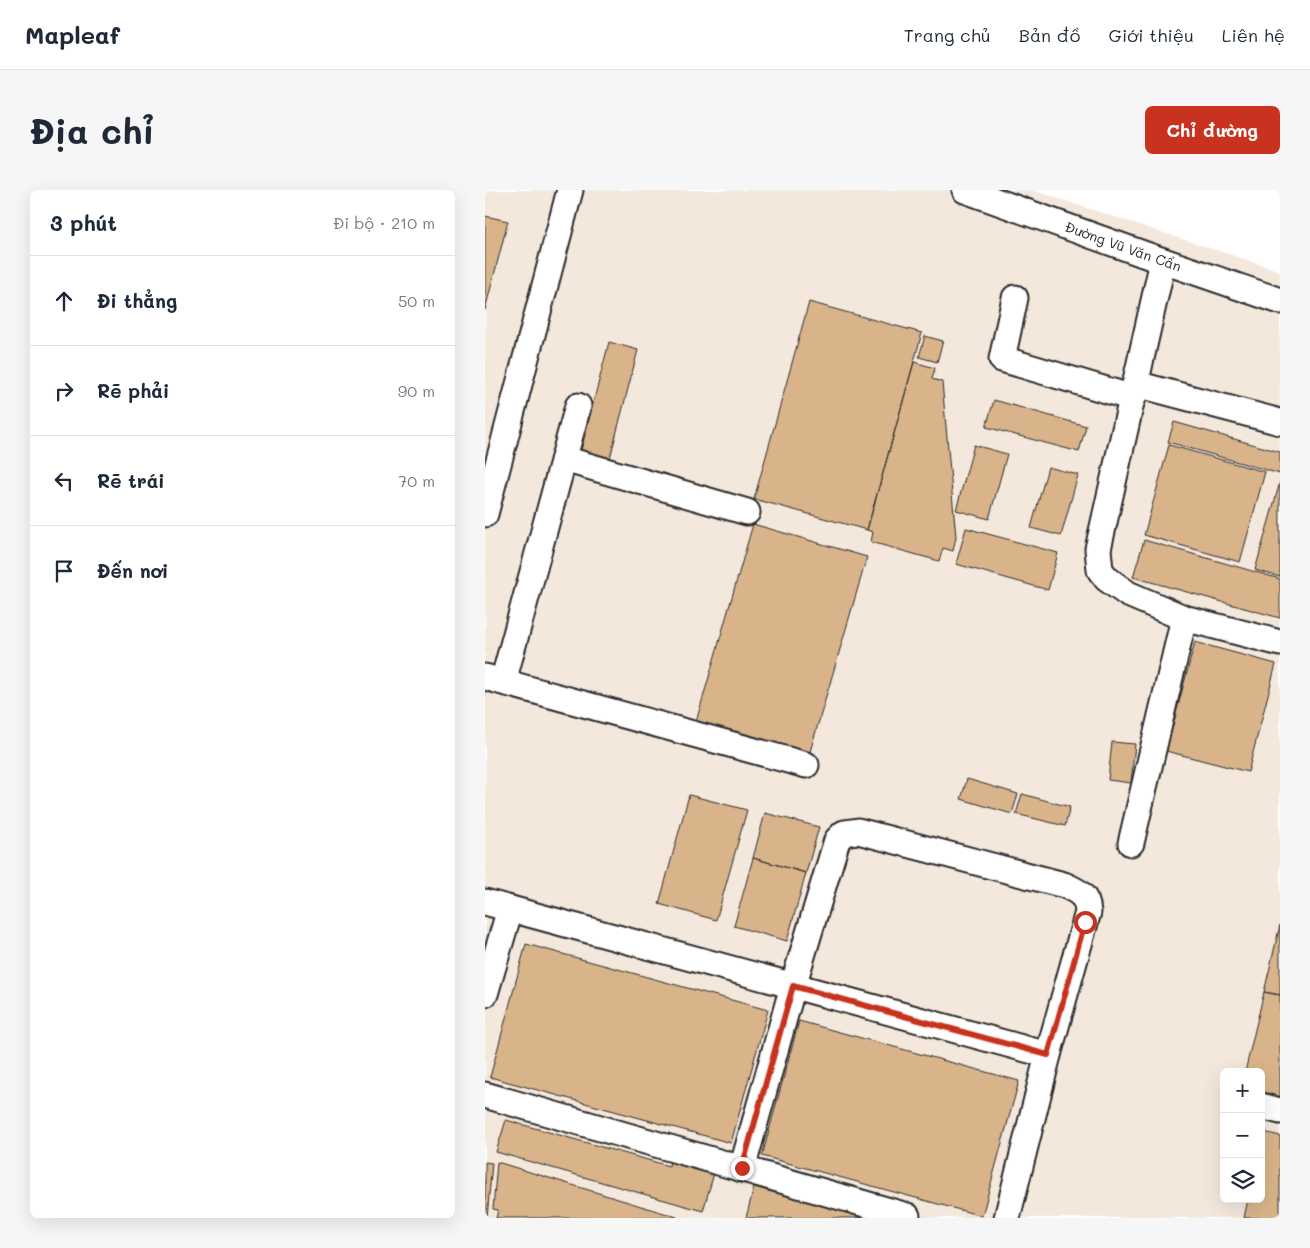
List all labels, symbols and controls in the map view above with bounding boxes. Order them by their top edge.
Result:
text: Mapleaf [25,19,120,50]
text: Trang chủ [904,23,991,47]
text: Bản đồ [1019,23,1080,47]
text: Giới thiệu [1108,23,1194,47]
text: Liên hệ [1222,23,1285,47]
button: Chỉ đường [1145,106,1280,154]
text: Địa chỉ [30,107,155,153]
text: 3 phút [50,209,117,236]
text: Đi bộ · 210 m [333,212,435,233]
street label: Đường Vũ Văn Cẩn [1063,217,1184,275]
icon: ahead [50,287,78,315]
text: Đi thẳng [97,288,177,313]
text: 50 m [398,290,435,311]
icon: right [50,377,78,405]
text: Rẽ phải [97,378,169,403]
text: 90 m [398,380,435,401]
icon: left [50,467,78,495]
text: Rẽ trái [97,468,165,493]
text: 70 m [398,470,435,491]
icon: arrive [50,557,78,585]
text: Đến nơi [97,558,169,583]
route start [1074,911,1097,934]
map controls [1220,1068,1265,1203]
button: + [1220,1068,1265,1113]
button: − [1220,1113,1265,1158]
route end [731,1157,754,1180]
button: layers [1220,1158,1265,1203]

